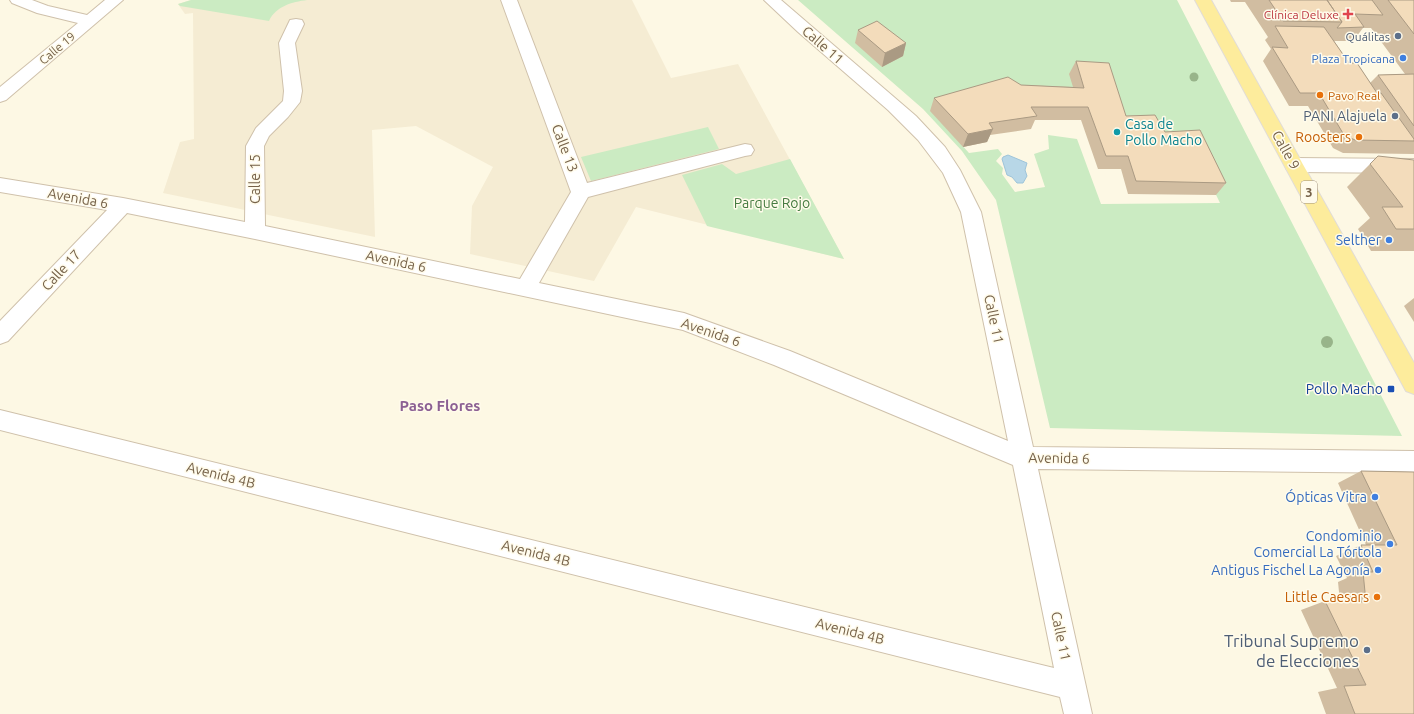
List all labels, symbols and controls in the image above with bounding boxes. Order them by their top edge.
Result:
place label: Clínica Deluxe [1264,8,1339,21]
marker: Clínica Deluxe [1342,8,1354,20]
street label: Calle 11 [799,23,847,67]
street label: Calle 19 [36,29,78,67]
place label: Quálitas [1346,30,1390,43]
marker: Quálitas [1393,31,1403,41]
place label: Plaza Tropicana [1312,52,1395,65]
marker: Plaza Tropicana [1398,53,1408,63]
place label: Pavo Real [1328,89,1380,102]
marker: Pavo Real [1315,90,1325,100]
place label: PANI Alajuela [1303,108,1387,124]
marker: PANI Alajuela [1390,111,1400,121]
place label: Casa de Pollo Macho [1125,116,1202,148]
street label: Calle 13 [549,122,581,174]
marker: Casa de Pollo Macho [1112,127,1122,137]
street label: Calle 9 [1269,128,1303,172]
place label: Roosters [1295,129,1351,145]
marker: Roosters [1354,132,1364,142]
street label: Calle 15 [247,154,263,204]
road number: 3 [1301,181,1317,203]
street label: Avenida 6 [46,185,110,211]
park label: Parque Rojo [734,195,810,211]
place label: Selther [1336,232,1382,248]
marker: Selther [1384,235,1394,245]
street label: Calle 17 [38,246,84,294]
street label: Avenida 6 [364,247,428,275]
street label: Calle 11 [981,293,1007,345]
street label: Avenida 6 [679,314,743,350]
place label: Pollo Macho [1306,381,1383,397]
marker: Pollo Macho [1386,384,1396,394]
district label: Paso Flores [400,397,480,414]
street label: Avenida 6 [1028,449,1090,467]
street label: Avenida 4B [185,459,257,491]
place label: Ópticas Vitra [1285,488,1367,505]
marker: Ópticas Vitra [1370,492,1380,502]
place label: Condominio Comercial La Tórtola [1253,528,1382,560]
street label: Avenida 4B [500,537,572,569]
marker: Condominio Comercial La Tórtola [1385,539,1395,549]
place label: Antigus Fischel La Agonía [1211,562,1370,578]
marker: Antigus Fischel La Agonía [1373,565,1383,575]
place label: Little Caesars [1285,589,1369,605]
marker: Little Caesars [1372,592,1382,602]
street label: Calle 11 [1048,610,1074,662]
street label: Avenida 4B [814,615,886,647]
place label: Tribunal Supremo de Elecciones [1224,631,1359,670]
marker: Tribunal Supremo de Elecciones [1362,645,1372,655]

